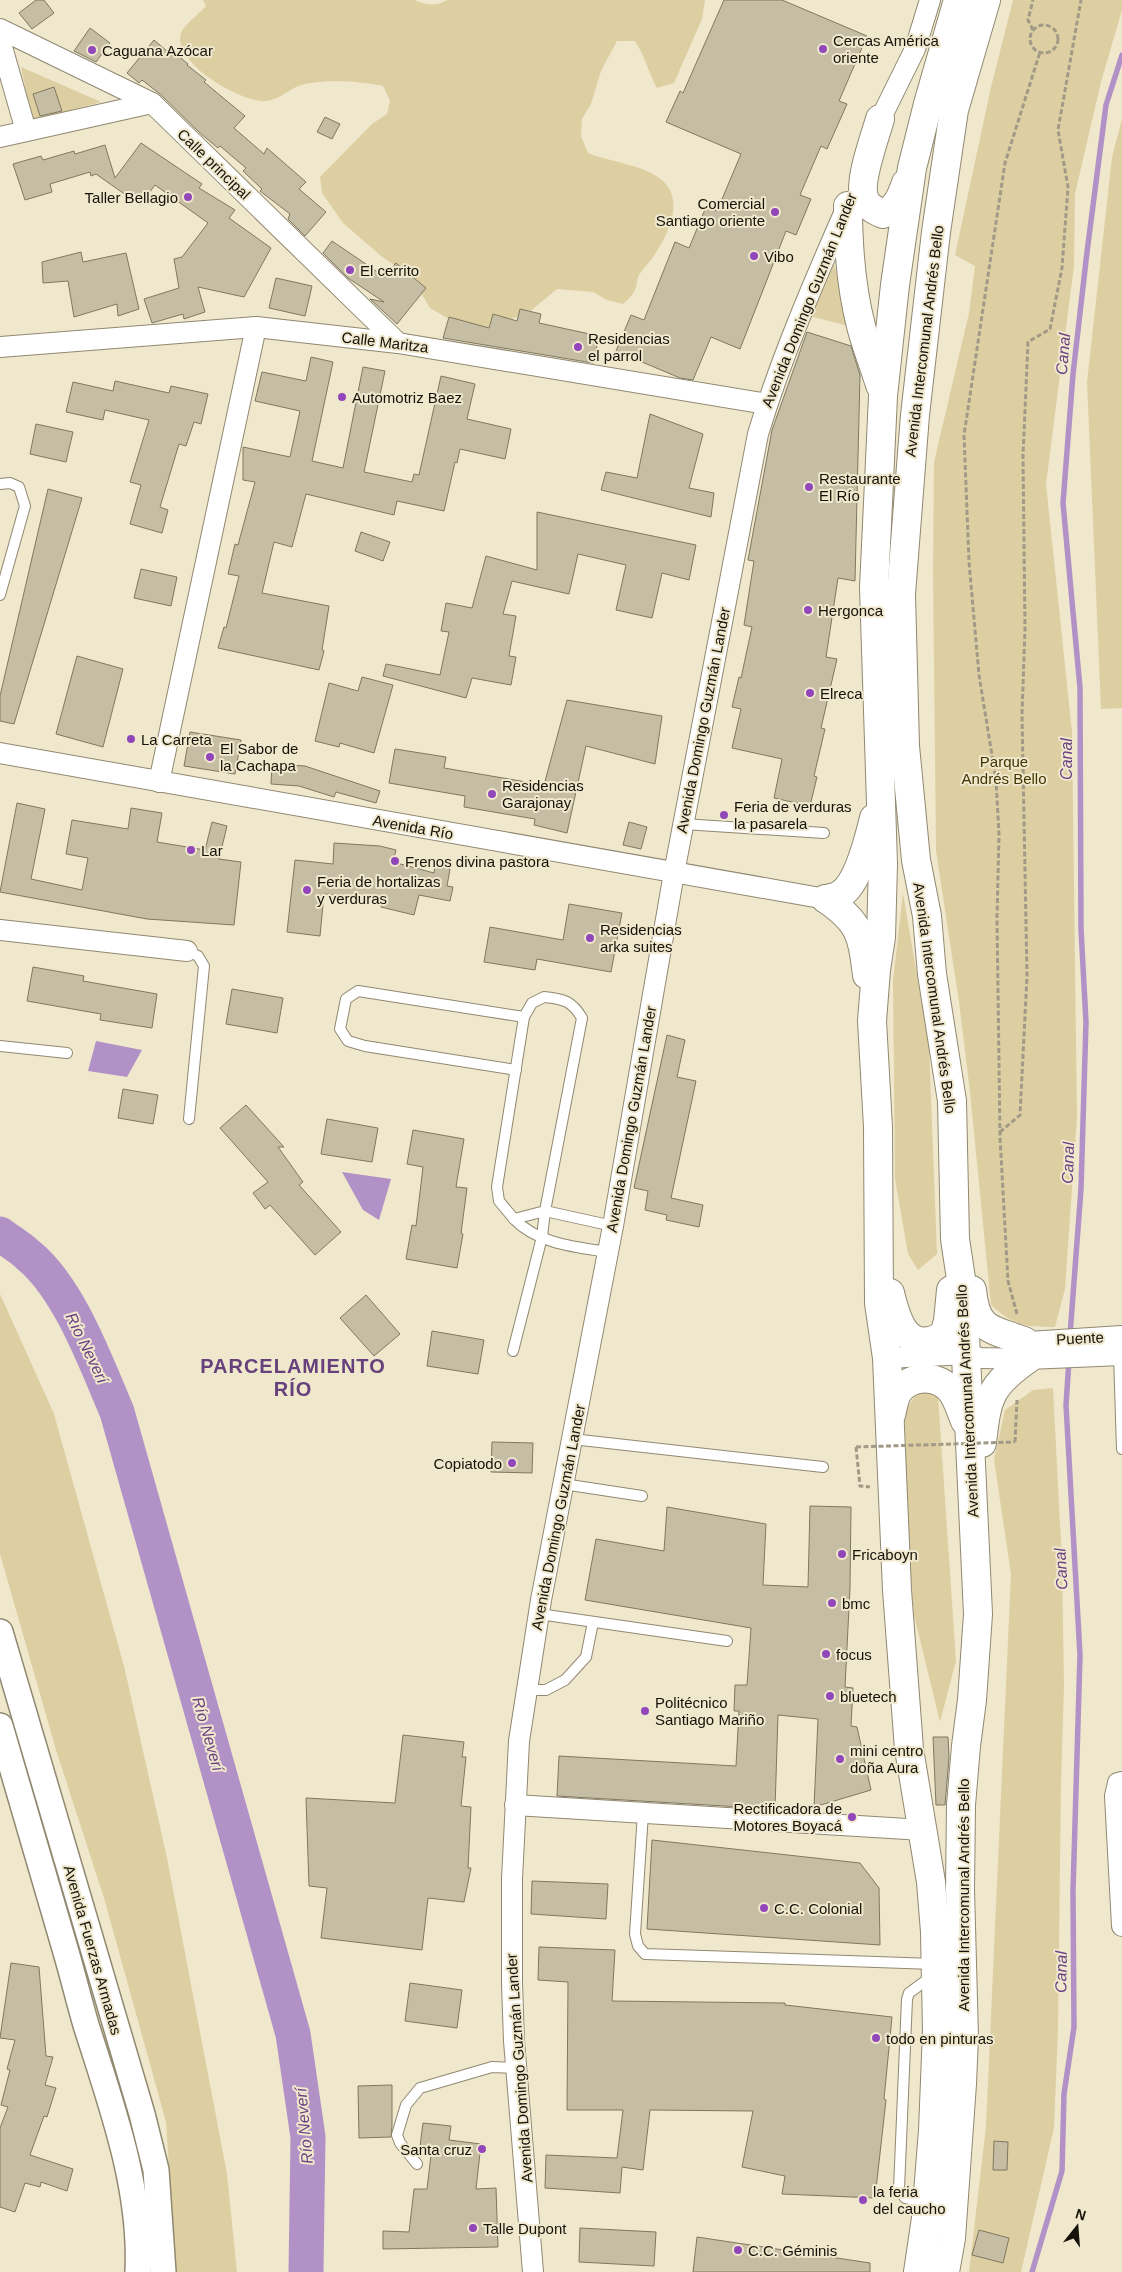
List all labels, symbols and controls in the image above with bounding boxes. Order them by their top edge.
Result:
place label: Cercas América oriente [833,32,940,66]
place label: Caguana Azócar [102,42,213,59]
marker: Cercas América oriente [817,43,829,55]
marker: Caguana Azócar [86,44,98,56]
street label: Calle principal [174,125,254,203]
place label: Taller Bellagio [85,189,178,206]
street label: Avenida Domingo Guzmán Lander [758,190,860,410]
marker: Taller Bellagio [182,191,194,203]
place label: Comercial Santiago oriente [656,195,765,229]
marker: Comercial Santiago oriente [769,206,781,218]
street label: Avenida Intercomunal Andrés Bello [901,224,947,458]
place label: Vibo [764,248,794,265]
marker: Vibo [748,250,760,262]
place label: El cerrito [360,262,419,279]
marker: El cerrito [344,264,356,276]
street label: Calle Maritza [341,328,430,356]
place label: Residencias el parrol [588,330,670,364]
water label: Canal [1053,332,1073,376]
marker: Residencias el parrol [572,341,584,353]
place label: Automotriz Baez [352,389,462,406]
marker: Automotriz Baez [336,391,348,403]
place label: Restaurante El Río [819,470,901,504]
marker: Restaurante El Río [803,481,815,493]
place label: Hergonca [818,602,884,619]
marker: Hergonca [802,604,814,616]
street label: Avenida Domingo Guzmán Lander [673,606,733,834]
place label: Elreca [820,685,863,702]
marker: Elreca [804,687,816,699]
place label: La Carreta [141,731,213,748]
marker: La Carreta [125,733,137,745]
water label: Canal [1058,738,1075,780]
place label: El Sabor de la Cachapa [220,740,298,774]
marker: El Sabor de la Cachapa [204,751,216,763]
park label: Parque Andrés Bello [961,753,1047,787]
place label: Residencias Garajonay [502,777,584,811]
marker: Residencias Garajonay [486,788,498,800]
place label: Feria de verduras la pasarela [734,798,852,832]
marker: Feria de verduras la pasarela [718,809,730,821]
street label: Avenida Río [371,812,455,842]
place label: Lar [201,842,223,859]
marker: Lar [185,844,197,856]
place label: Frenos divina pastora [405,853,550,870]
marker: Frenos divina pastora [389,855,401,867]
place label: Feria de hortalizas y verduras [317,873,440,907]
street label: Avenida Intercomunal Andrés Bello [910,881,960,1115]
marker: Feria de hortalizas y verduras [301,884,313,896]
place label: Residencias arka suites [600,921,682,955]
marker: Residencias arka suites [584,932,596,944]
street label: Avenida Domingo Guzmán Lander [603,1004,659,1234]
water label: Canal [1059,1141,1077,1184]
street label: Avenida Intercomunal Andrés Bello [952,1284,982,1518]
water label: Río Neverí [63,1310,112,1387]
street label: Puente [1056,1328,1104,1348]
district label: PARCELAMIENTO RÍO [200,1355,386,1400]
street label: Avenida Domingo Guzmán Lander [528,1403,588,1631]
place label: Copiatodo [434,1455,502,1472]
marker: Copiatodo [506,1457,518,1469]
place label: Fricaboyn [852,1546,918,1563]
water label: Canal [1051,1547,1071,1590]
marker: Fricaboyn [836,1548,848,1560]
place label: bmc [842,1595,871,1612]
marker: bmc [826,1597,838,1609]
place label: focus [836,1646,872,1663]
marker: focus [820,1648,832,1660]
place label: bluetech [840,1688,897,1705]
marker: bluetech [824,1690,836,1702]
place label: Politécnico Santiago Mariño [655,1694,764,1728]
water label: Río Neverí [189,1695,227,1775]
marker: Politécnico Santiago Mariño [639,1705,651,1717]
place label: mini centro doña Aura [850,1742,923,1776]
marker: mini centro doña Aura [834,1753,846,1765]
street label: Avenida Intercomunal Andrés Bello [955,1778,972,2012]
place label: Rectificadora de Motores Boyacá [734,1800,843,1834]
marker: Rectificadora de Motores Boyacá [846,1811,858,1823]
street label: Avenida Fuerzas Armadas [61,1863,125,2037]
place label: C.C. Colonial [774,1900,862,1917]
marker: C.C. Colonial [758,1902,770,1914]
water label: Canal [1052,1951,1070,1993]
street label: Avenida Domingo Guzmán Lander [503,1953,535,2183]
place label: todo en pinturas [886,2030,994,2047]
marker: todo en pinturas [870,2032,882,2044]
water label: Río Neverí [292,2086,316,2165]
place label: Santa cruz [400,2141,472,2158]
marker: Santa cruz [476,2143,488,2155]
place label: la feria del caucho [873,2183,946,2217]
marker: la feria del caucho [857,2194,869,2206]
north arrow [1052,2202,1102,2252]
text: N [1074,2205,1088,2224]
place label: Talle Dupont [483,2220,567,2237]
marker: Talle Dupont [467,2222,479,2234]
place label: C.C. Géminis [748,2242,837,2259]
marker: C.C. Géminis [732,2244,744,2256]

